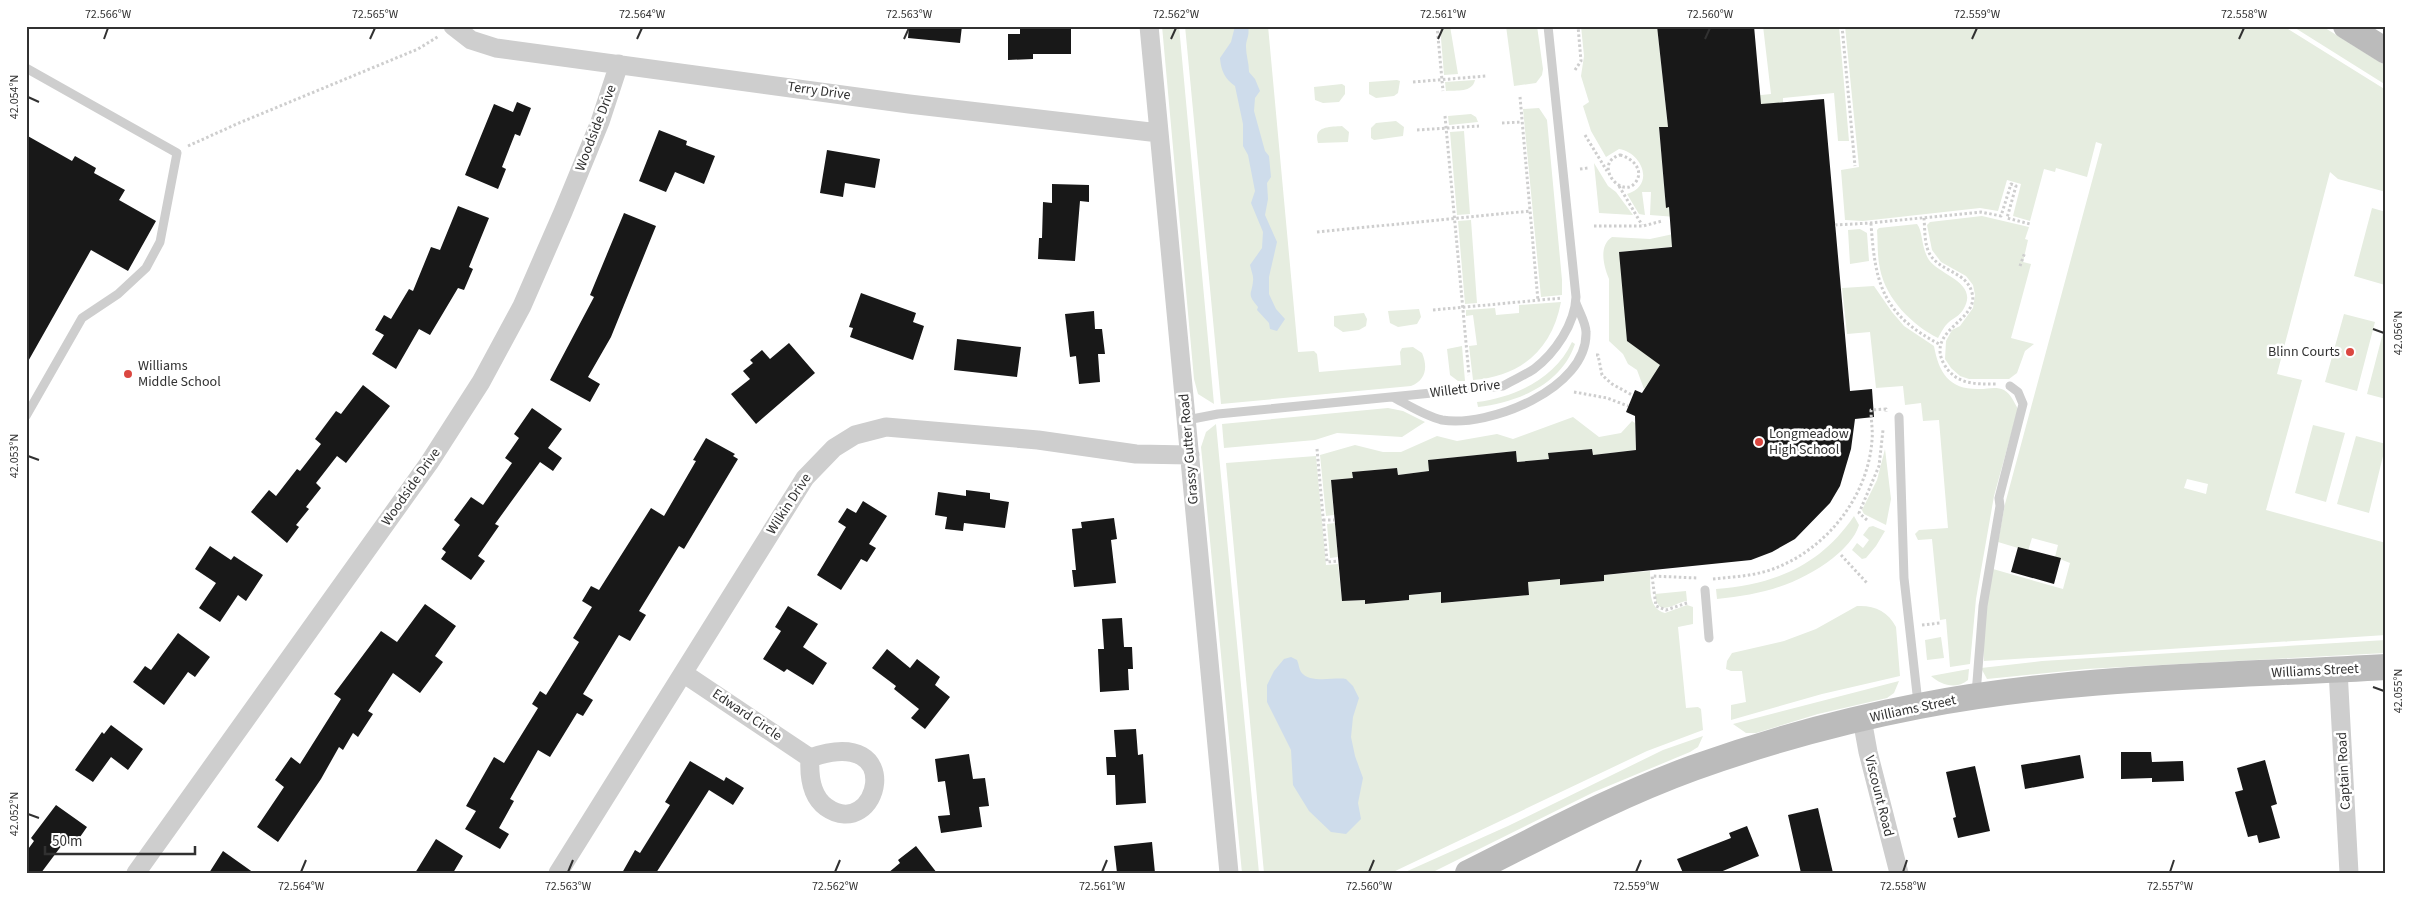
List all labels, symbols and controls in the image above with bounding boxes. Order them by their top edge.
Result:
text: 72.566°W [85,6,132,23]
text: 72.565°W [352,6,399,23]
text: 72.564°W [619,6,666,23]
text: 72.563°W [886,6,933,23]
text: 72.562°W [1153,6,1200,23]
text: 72.561°W [1420,6,1467,23]
text: 72.560°W [1687,6,1734,23]
text: 72.559°W [1954,6,2001,23]
text: 72.558°W [2221,6,2268,23]
text: 42.054°N [6,75,23,119]
street label: Terry Drive [786,77,852,105]
street label: Woodside Drive [570,82,622,174]
text: 42.056°N [2390,311,2407,355]
place label: Blinn Courts [2268,342,2340,362]
marker: Blinn Courts [2344,346,2356,358]
place label: Williams Middle School [138,356,221,392]
marker: Williams Middle School [122,368,134,380]
street label: Willett Drive [1429,375,1501,403]
street label: Grassy Gutter Road [1174,393,1204,505]
place label: Longmeadow High School [1769,424,1849,460]
text: 42.053°N [6,434,23,478]
marker: Longmeadow High School [1753,436,1765,448]
street label: Woodside Drive [377,444,445,530]
street label: Wilkin Drive [762,469,816,538]
street label: Williams Street [2271,659,2359,683]
text: 42.055°N [2390,669,2407,713]
street label: Edward Circle [708,684,786,746]
street label: Williams Street [1868,690,1958,728]
street label: Captain Road [2332,732,2356,810]
street label: Viscount Road [1859,753,1899,839]
text: 42.052°N [6,792,23,836]
scale bar [45,824,195,856]
text: 50 m [52,831,82,852]
text: 72.564°W [278,878,325,895]
text: 72.563°W [545,878,592,895]
text: 72.562°W [812,878,859,895]
text: 72.561°W [1079,878,1126,895]
text: 72.560°W [1346,878,1393,895]
text: 72.559°W [1613,878,1660,895]
text: 72.558°W [1880,878,1927,895]
text: 72.557°W [2147,878,2194,895]

